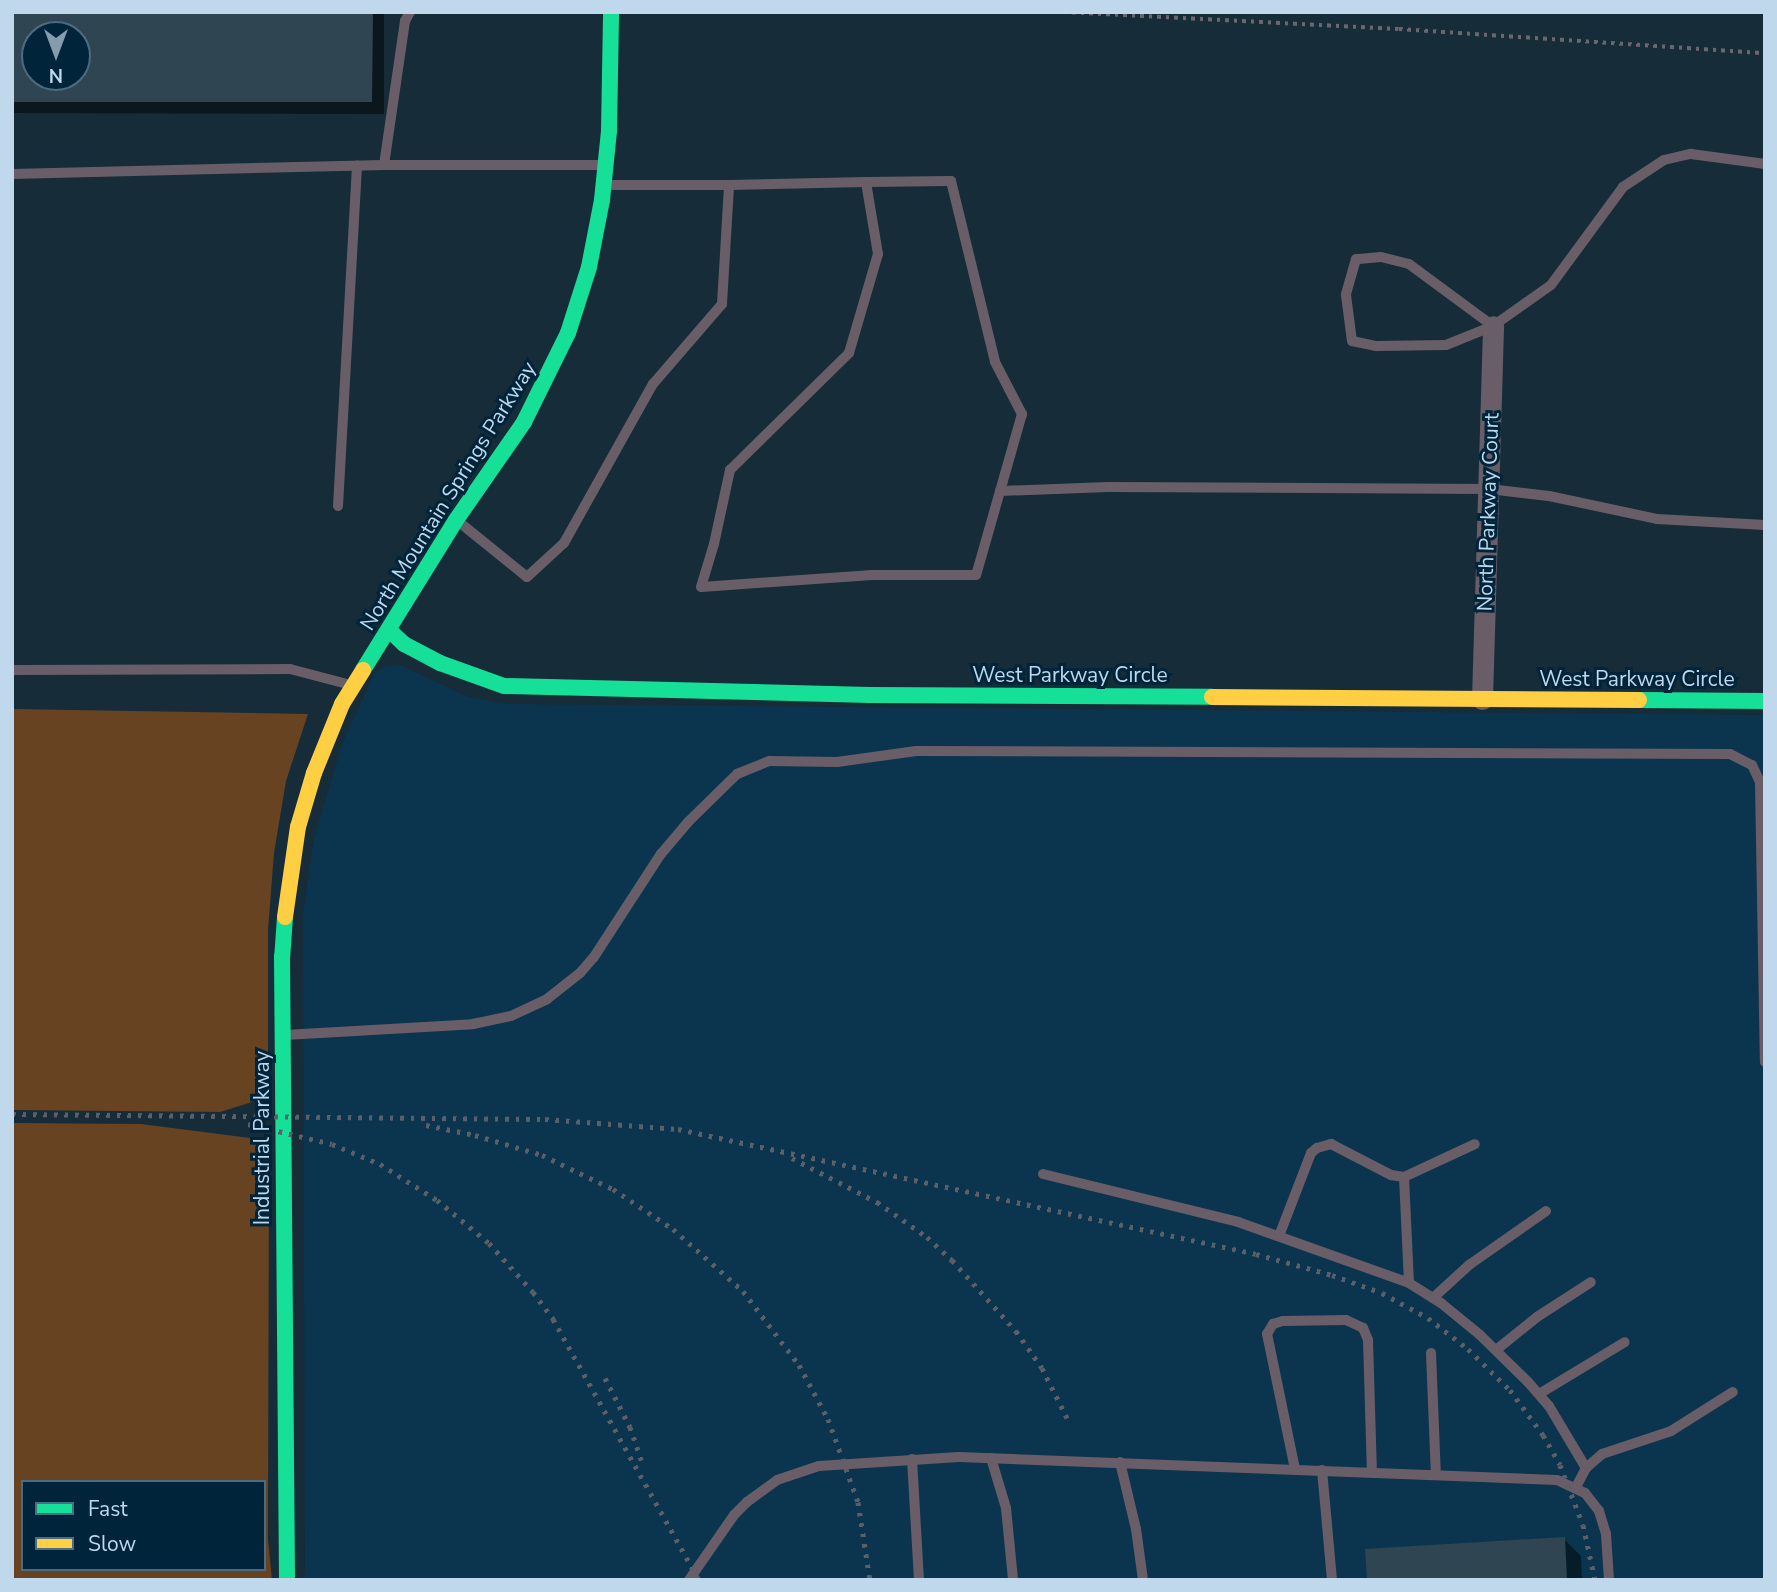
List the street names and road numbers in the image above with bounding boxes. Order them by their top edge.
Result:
street label: North Mountain Springs Parkway [355,357,541,635]
street label: North Parkway Court [1472,412,1504,612]
street label: West Parkway Circle [972,662,1168,688]
street label: West Parkway Circle [1539,666,1735,692]
street label: Industrial Parkway [249,1051,275,1225]

